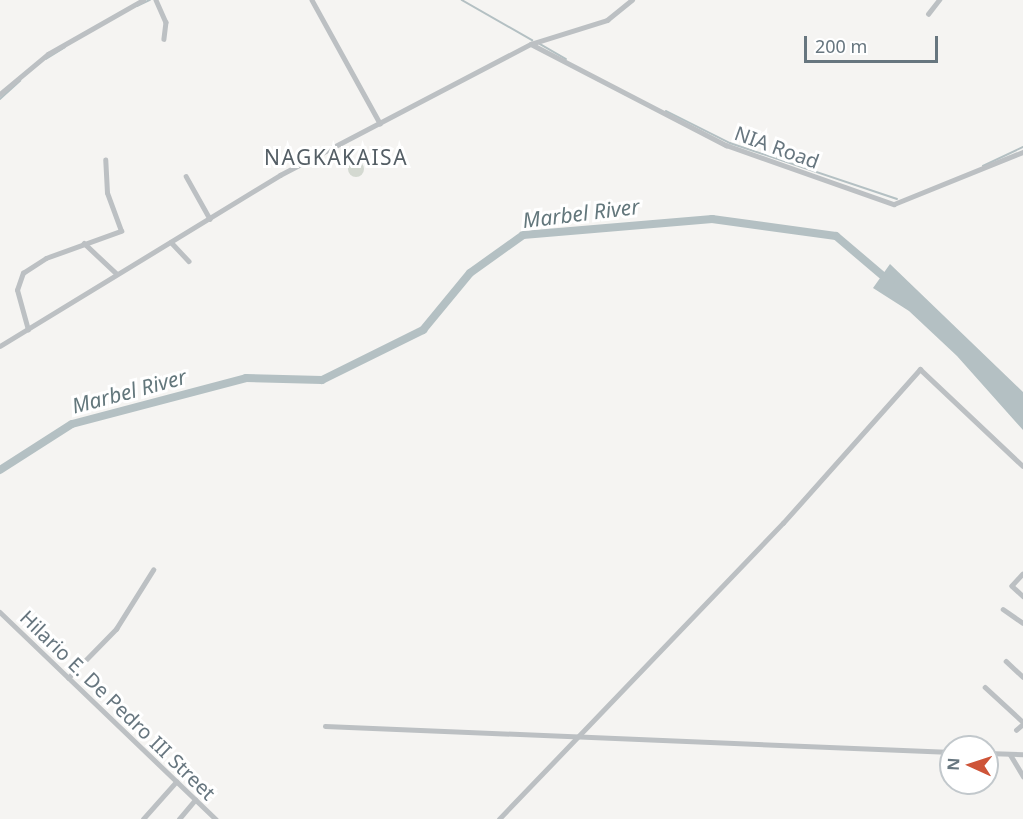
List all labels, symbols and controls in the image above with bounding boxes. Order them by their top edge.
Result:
scale bar [807,24,940,62]
text: 200 m [815,34,867,58]
street label: NIA Road [732,121,822,173]
district label: NAGKAKAISA [264,144,408,170]
water label: Marbel River [521,193,641,233]
water label: Marbel River [69,364,189,418]
street label: Hilario E. De Pedro III Street [15,605,221,805]
north arrow [939,735,999,795]
text: N [942,757,964,771]

